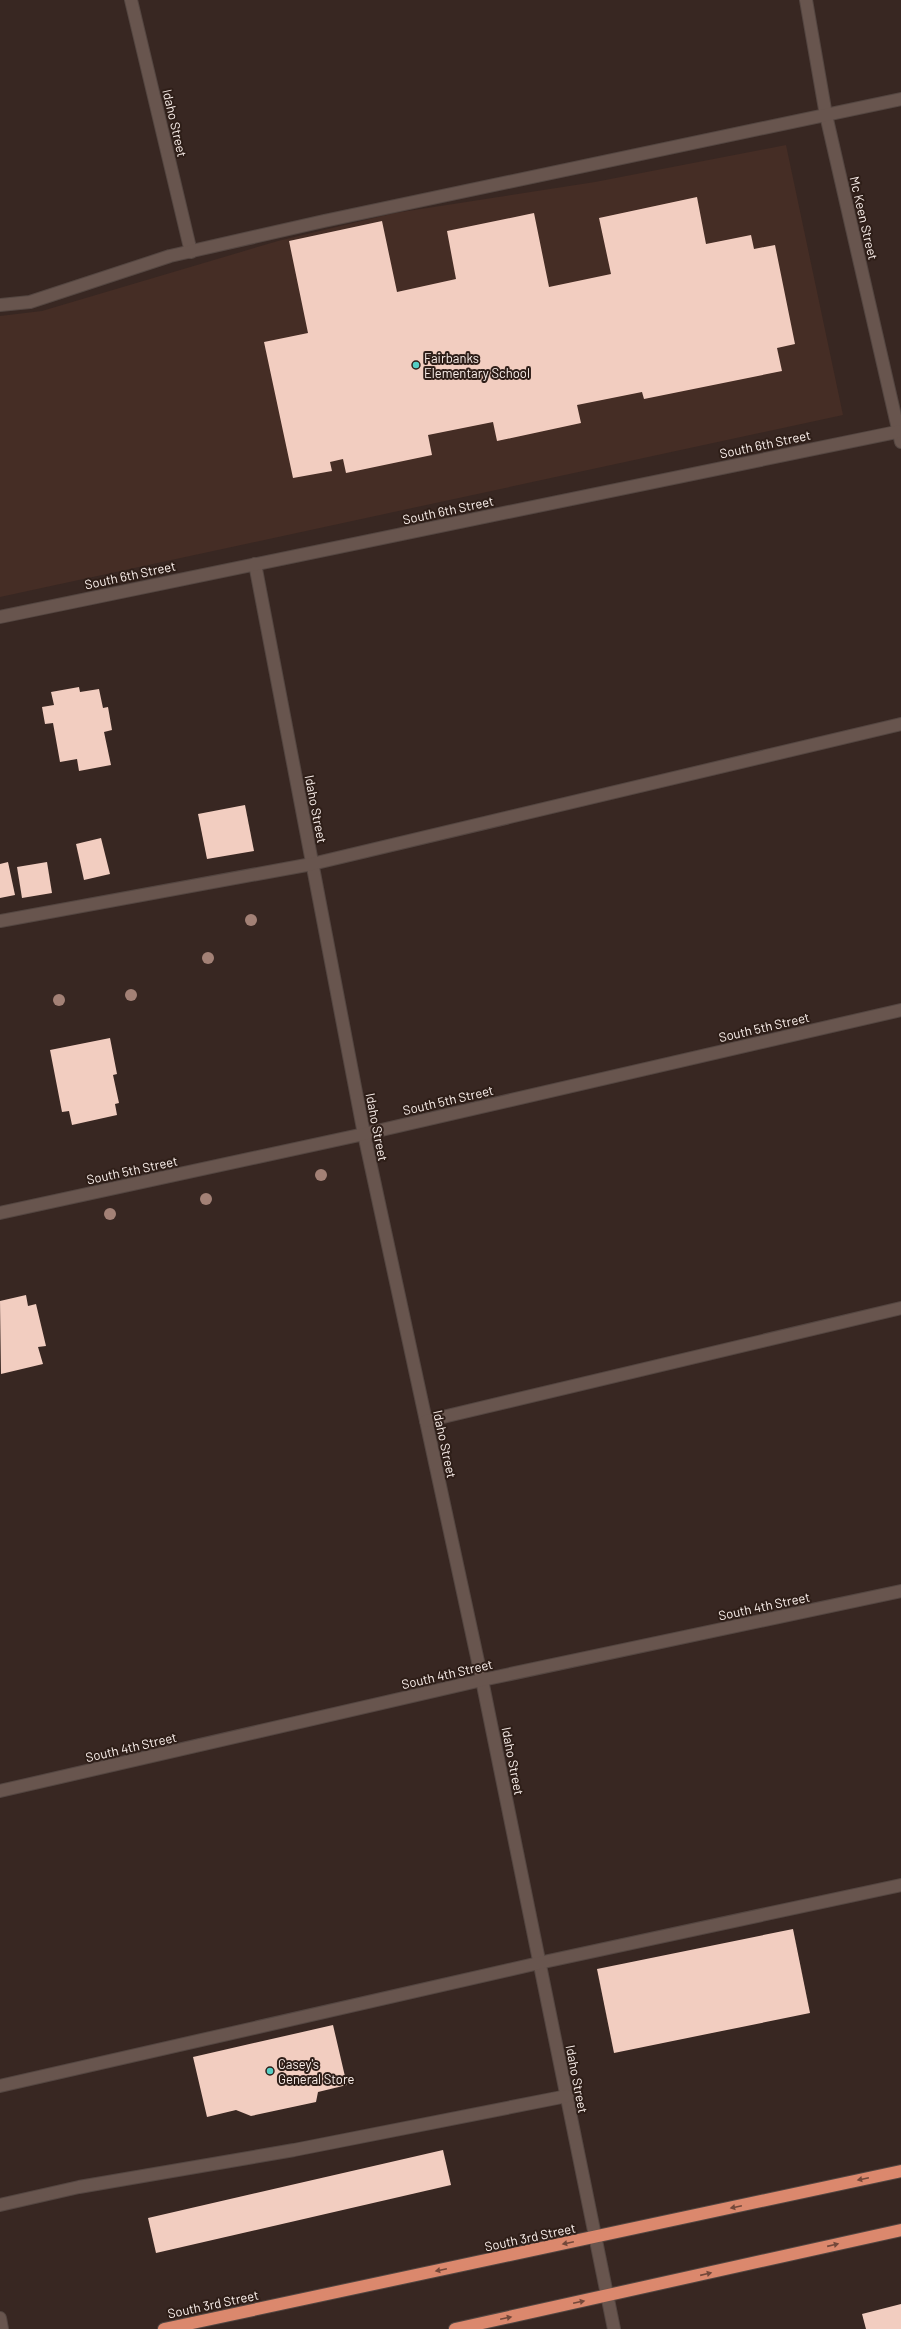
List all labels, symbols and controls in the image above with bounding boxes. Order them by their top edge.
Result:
street label: Idaho Street [159,87,191,159]
street label: Mc Keen Street [847,175,881,261]
place label: Fairbanks Elementary School [424,350,530,381]
marker: Fairbanks Elementary School [411,360,421,370]
street label: South 6th Street [718,427,812,461]
street label: South 6th Street [401,493,495,527]
street label: South 6th Street [83,558,177,592]
street label: Idaho Street [302,774,330,844]
street label: South 5th Street [717,1009,811,1045]
street label: South 5th Street [401,1082,495,1118]
street label: Idaho Street [363,1092,391,1162]
street label: South 5th Street [85,1153,179,1187]
street label: Idaho Street [430,1408,460,1480]
street label: South 4th Street [717,1589,811,1623]
street label: South 4th Street [400,1656,494,1692]
street label: Idaho Street [499,1726,527,1796]
street label: South 4th Street [84,1729,178,1765]
street label: Idaho Street [563,2044,591,2114]
place label: Casey's General Store [278,2056,355,2087]
marker: Casey's General Store [265,2066,275,2076]
one-way arrow [857,2177,869,2183]
one-way arrow [730,2205,742,2211]
street label: South 3rd Street [483,2220,577,2254]
one-way arrow [562,2241,574,2247]
one-way arrow [827,2242,839,2248]
one-way arrow [434,2268,447,2274]
one-way arrow [700,2270,712,2276]
street label: South 3rd Street [166,2287,260,2321]
one-way arrow [573,2298,585,2304]
one-way arrow [500,2314,512,2320]

